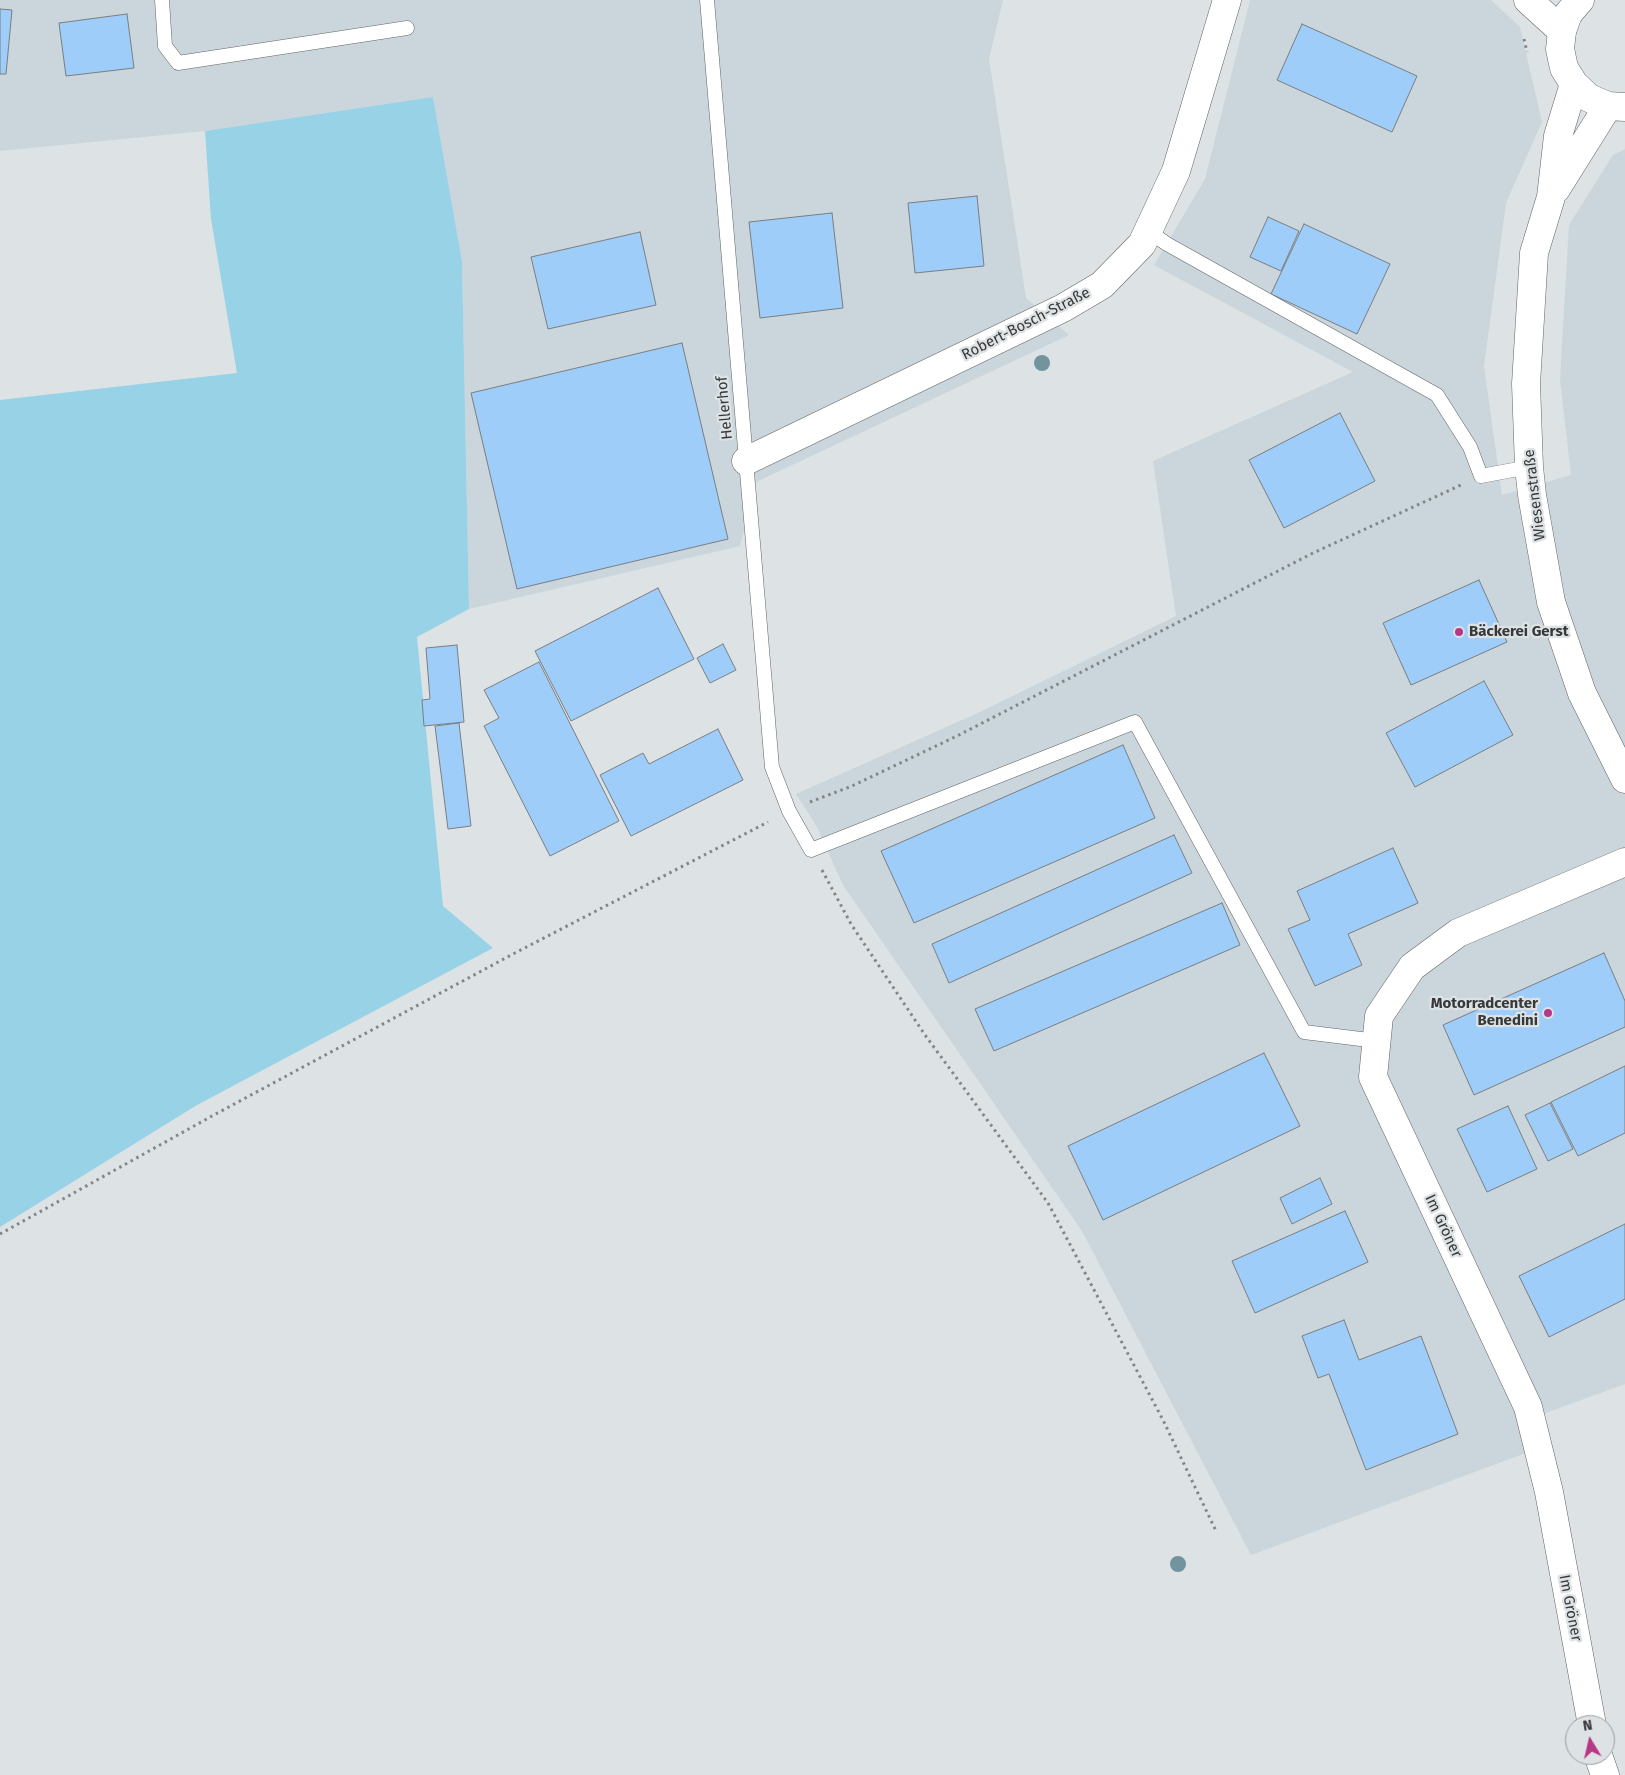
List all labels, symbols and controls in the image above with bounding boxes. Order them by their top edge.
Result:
street label: Robert-Bosch-Straße [959,284,1093,364]
street label: Hellerhof [713,376,737,440]
street label: Wiesenstraße [1520,448,1550,542]
place label: Bäckerei Gerst [1469,623,1568,641]
marker: Bäckerei Gerst [1453,626,1465,638]
place label: Motorradcenter Benedini [1431,995,1538,1030]
marker: Motorradcenter Benedini [1542,1007,1554,1019]
street label: Im Gröner [1421,1192,1465,1260]
street label: Im Gröner [1555,1573,1585,1643]
north arrow [1565,1715,1615,1765]
text: N [1582,1717,1594,1735]

